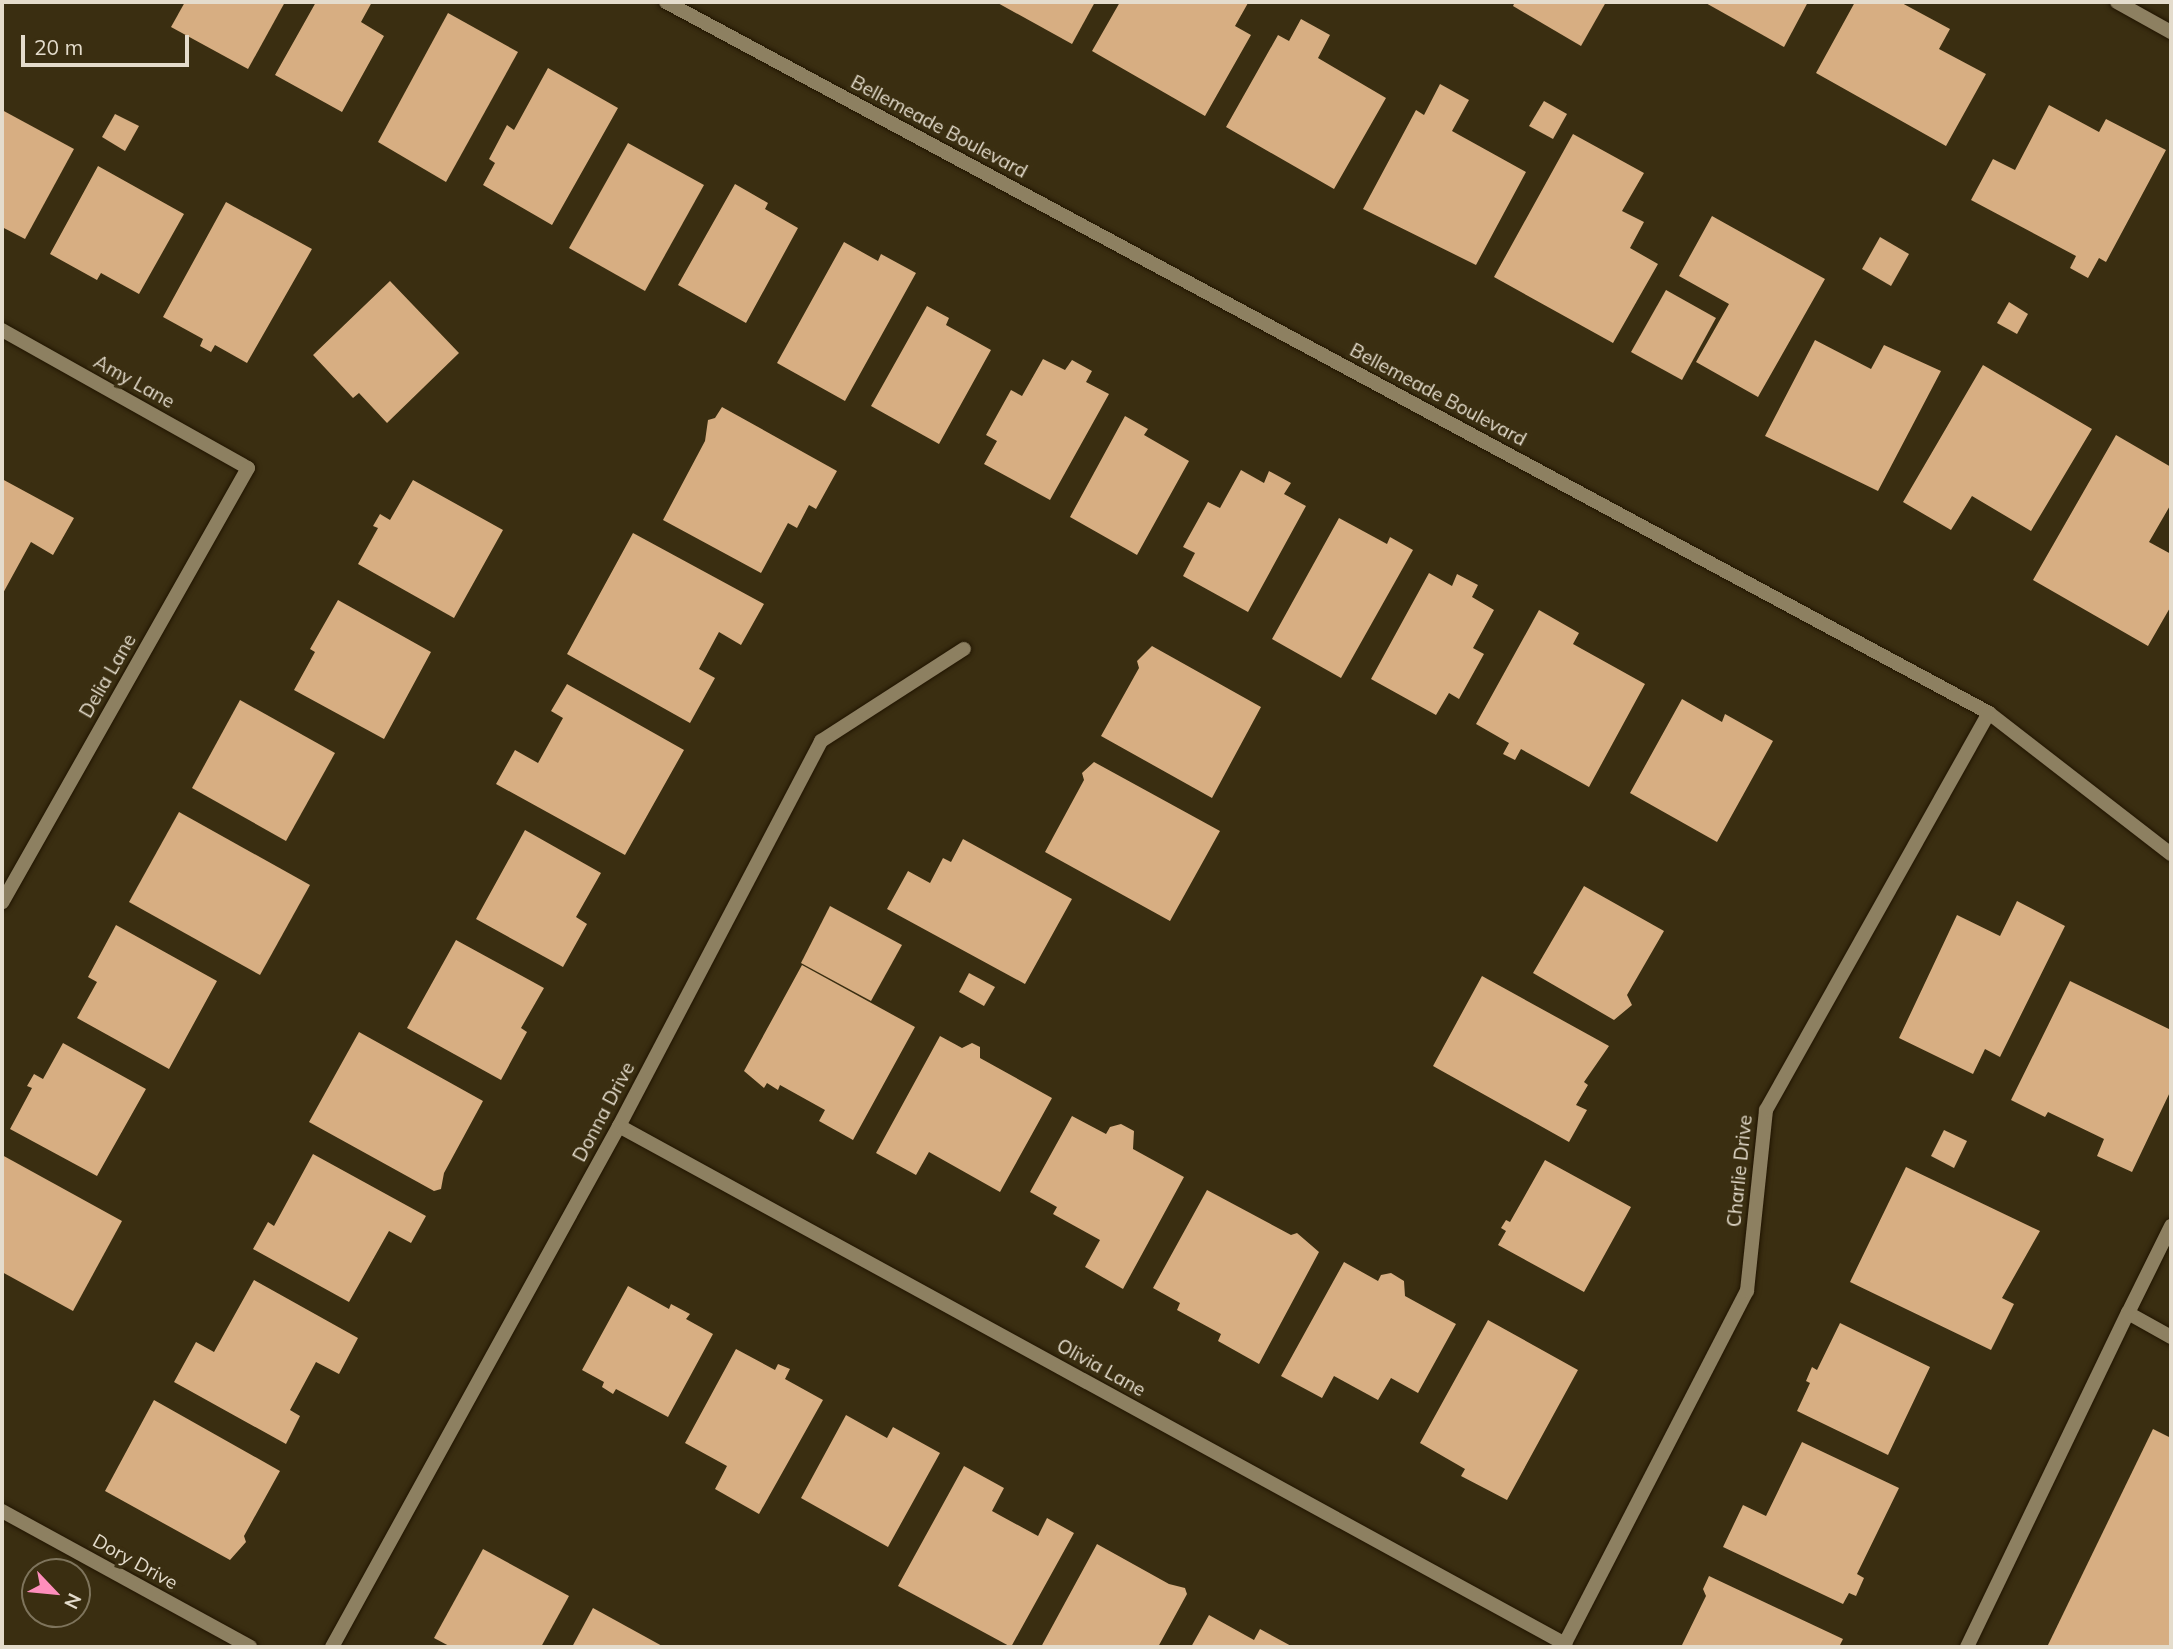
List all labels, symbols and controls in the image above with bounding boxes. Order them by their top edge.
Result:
scale bar [24,21,192,65]
text: 20 m [34,34,83,60]
street label: Bellemeade Boulevard [847,71,1031,183]
street label: Bellemeade Boulevard [1346,339,1530,451]
street label: Amy Lane [90,350,178,414]
street label: Delia Lane [75,630,141,722]
street label: Donna Drive [568,1058,640,1166]
street label: Charlie Drive [1723,1114,1757,1228]
street label: Olivia Lane [1053,1334,1149,1402]
street label: Dory Drive [89,1529,181,1595]
north arrow [21,1558,91,1628]
text: N [59,1590,87,1613]

